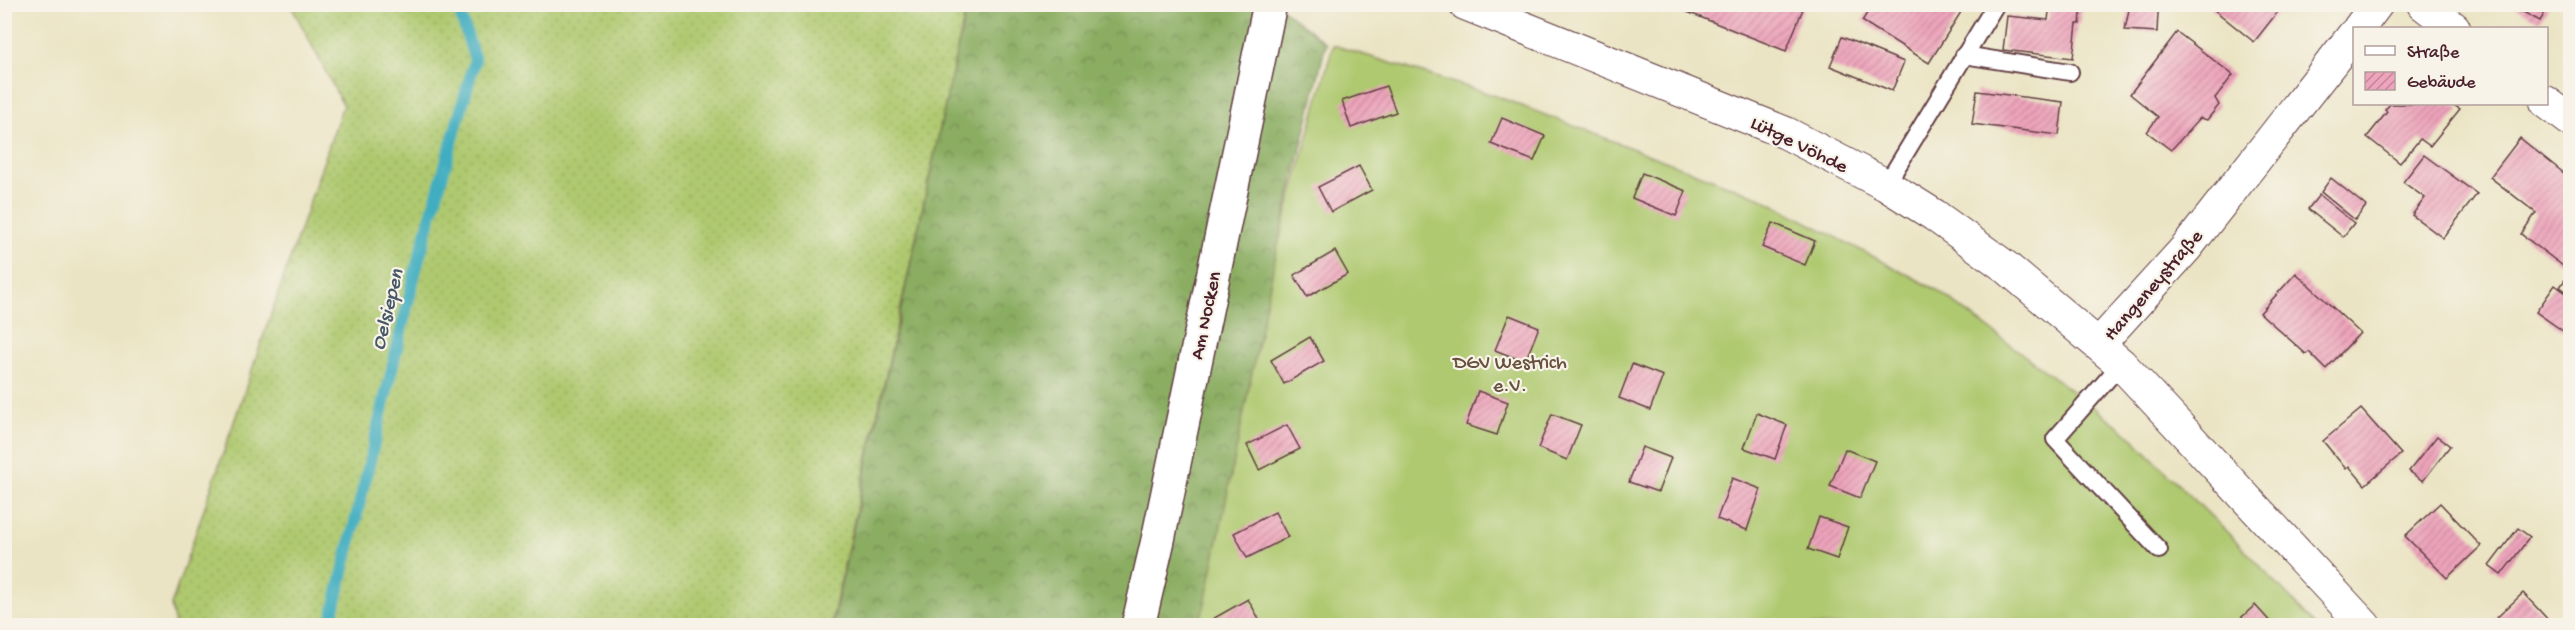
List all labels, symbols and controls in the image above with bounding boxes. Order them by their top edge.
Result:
legend [2353,27,2548,105]
text: Straße [2407,43,2460,64]
text: Gebäude [2407,73,2476,94]
street label: Lütge Vöhde [1746,113,1852,180]
street label: Hangeneystraße [2100,226,2210,347]
water label: Oelsiepen [367,266,412,353]
street label: Am Nocken [1187,269,1228,362]
park label: DGV Westrich e.V. [1451,353,1567,399]

